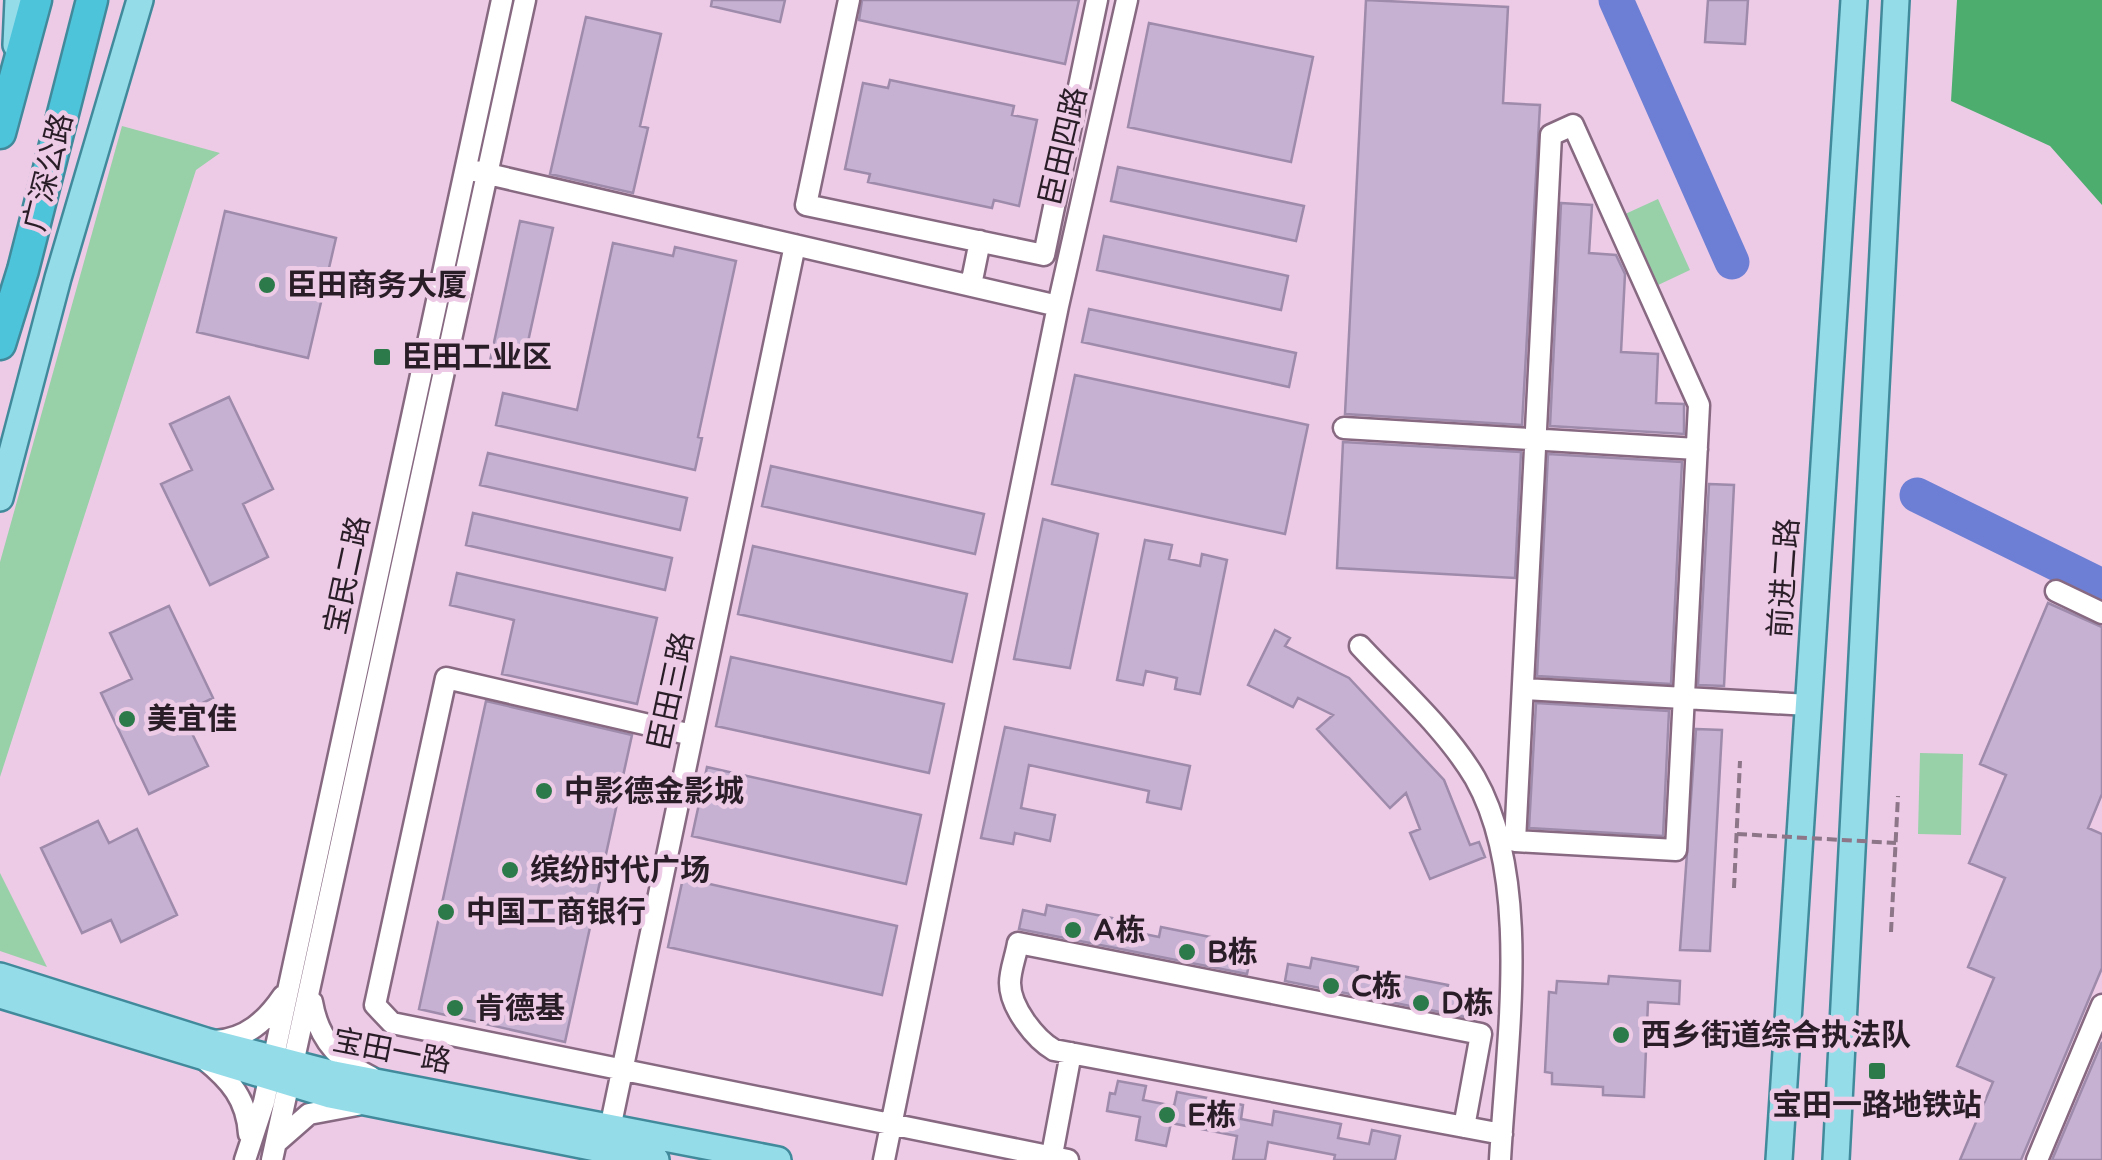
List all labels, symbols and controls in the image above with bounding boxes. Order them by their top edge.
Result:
street label: 臣田四路 [1032,83,1095,209]
street label: 广深公路 [16,109,81,235]
place label: 臣田商务大厦 [287,267,467,304]
marker: 臣田商务大厦 [256,274,278,296]
place label: 臣田工业区 [402,339,552,376]
marker: 臣田工业区 [371,346,393,368]
street label: 宝民二路 [317,513,378,638]
street label: 前进二路 [1762,517,1807,639]
street label: 臣田三路 [641,629,702,754]
place label: 美宜佳 [147,701,237,738]
marker: 美宜佳 [116,708,138,730]
place label: 中影德金影城 [564,773,744,810]
marker: 中影德金影城 [533,780,555,802]
place label: 缤纷时代广场 [530,852,710,889]
marker: 缤纷时代广场 [499,859,521,881]
place label: 中国工商银行 [466,894,646,931]
marker: 中国工商银行 [435,901,457,923]
place label: A栋 [1093,912,1145,949]
marker: A栋 [1062,919,1084,941]
place label: B栋 [1207,934,1258,971]
marker: B栋 [1176,941,1198,963]
place label: C栋 [1351,968,1402,1005]
marker: C栋 [1320,975,1342,997]
place label: D栋 [1441,985,1494,1022]
place label: 肯德基 [475,990,565,1027]
marker: D栋 [1410,992,1432,1014]
marker: 肯德基 [444,997,466,1019]
place label: 西乡街道综合执法队 [1641,1017,1911,1054]
street label: 宝田一路 [329,1022,454,1081]
marker: 西乡街道综合执法队 [1610,1024,1632,1046]
marker: 宝田一路地铁站 [1866,1060,1888,1082]
place label: 宝田一路地铁站 [1772,1087,1982,1124]
place label: E栋 [1187,1097,1236,1134]
marker: E栋 [1156,1104,1178,1126]

